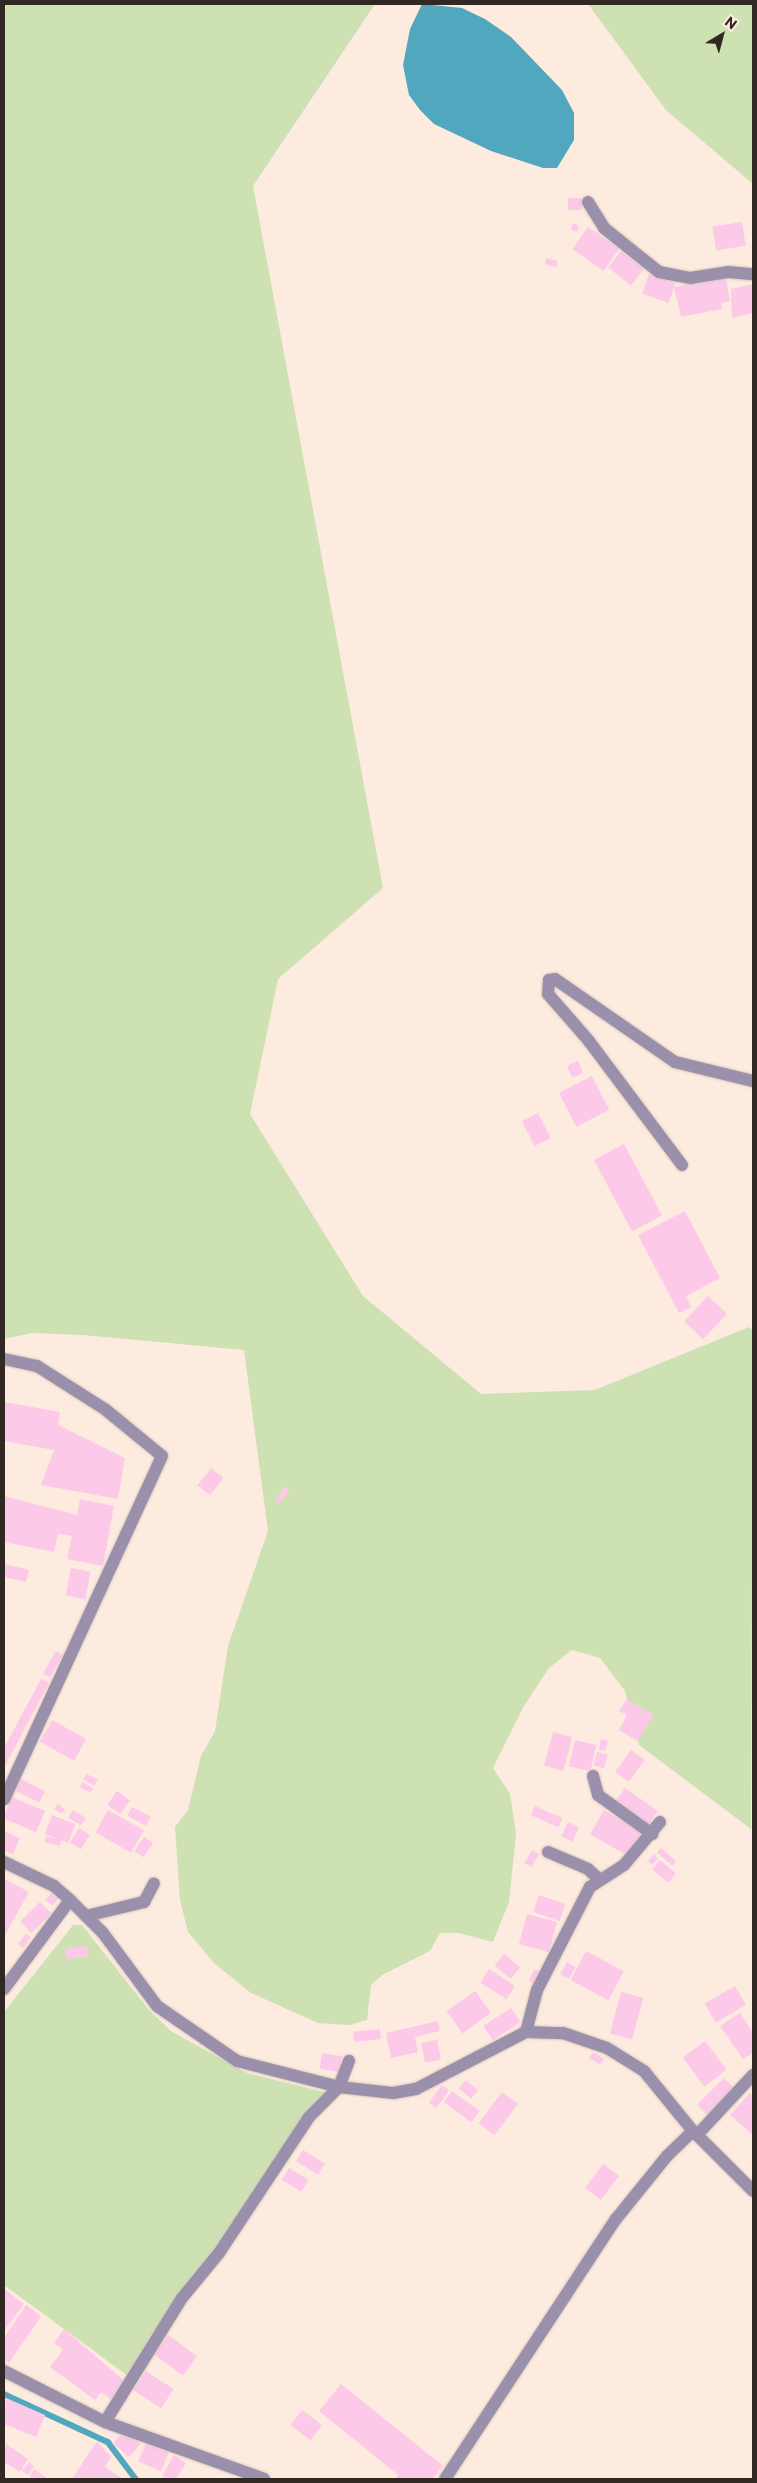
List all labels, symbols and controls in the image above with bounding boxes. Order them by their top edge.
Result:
north arrow [697,10,747,60]
text: N [722,13,741,33]

